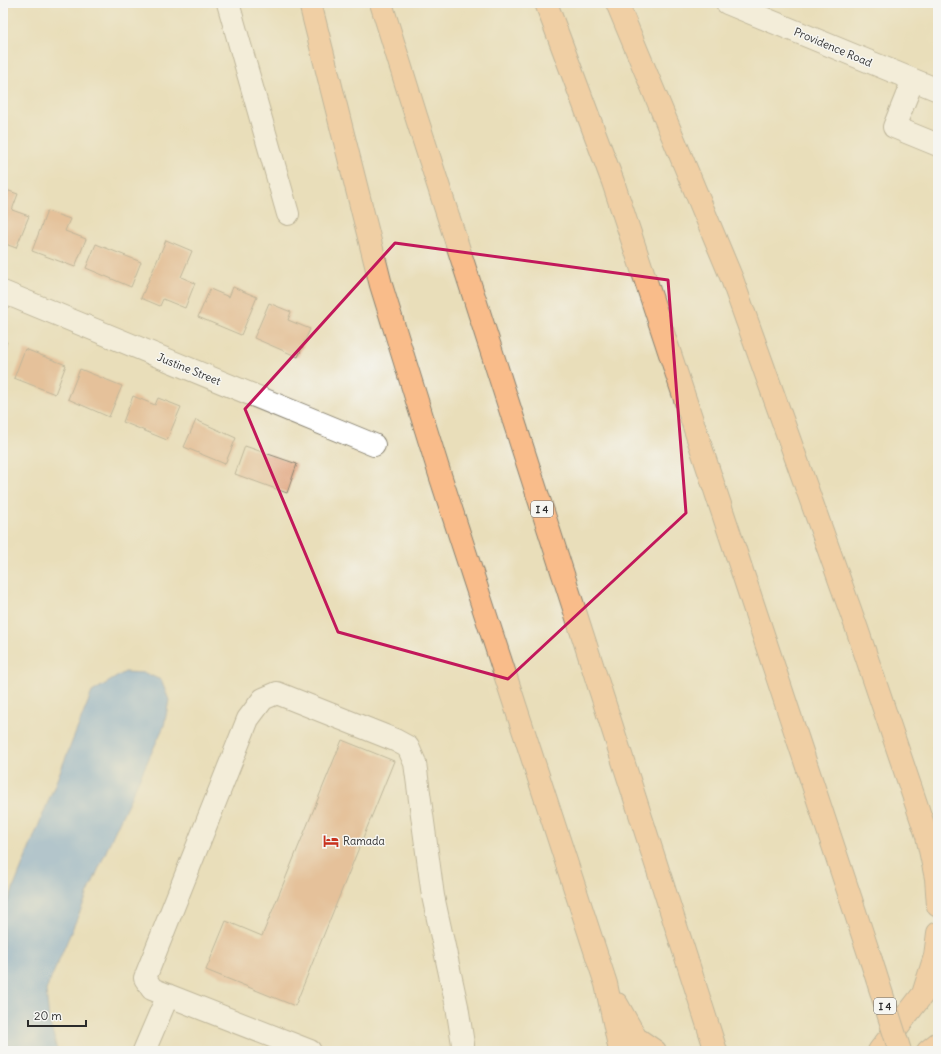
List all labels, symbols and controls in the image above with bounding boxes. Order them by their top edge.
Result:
street label: Providence Road [792,24,875,70]
street label: Justine Street [155,350,223,388]
road number: I 4 [531,501,553,517]
hotel icon: Ramada [322,832,340,850]
place label: Ramada [343,834,385,848]
road number: I 4 [874,998,896,1014]
scale bar [28,1002,86,1028]
text: 20 m [34,1008,62,1023]

